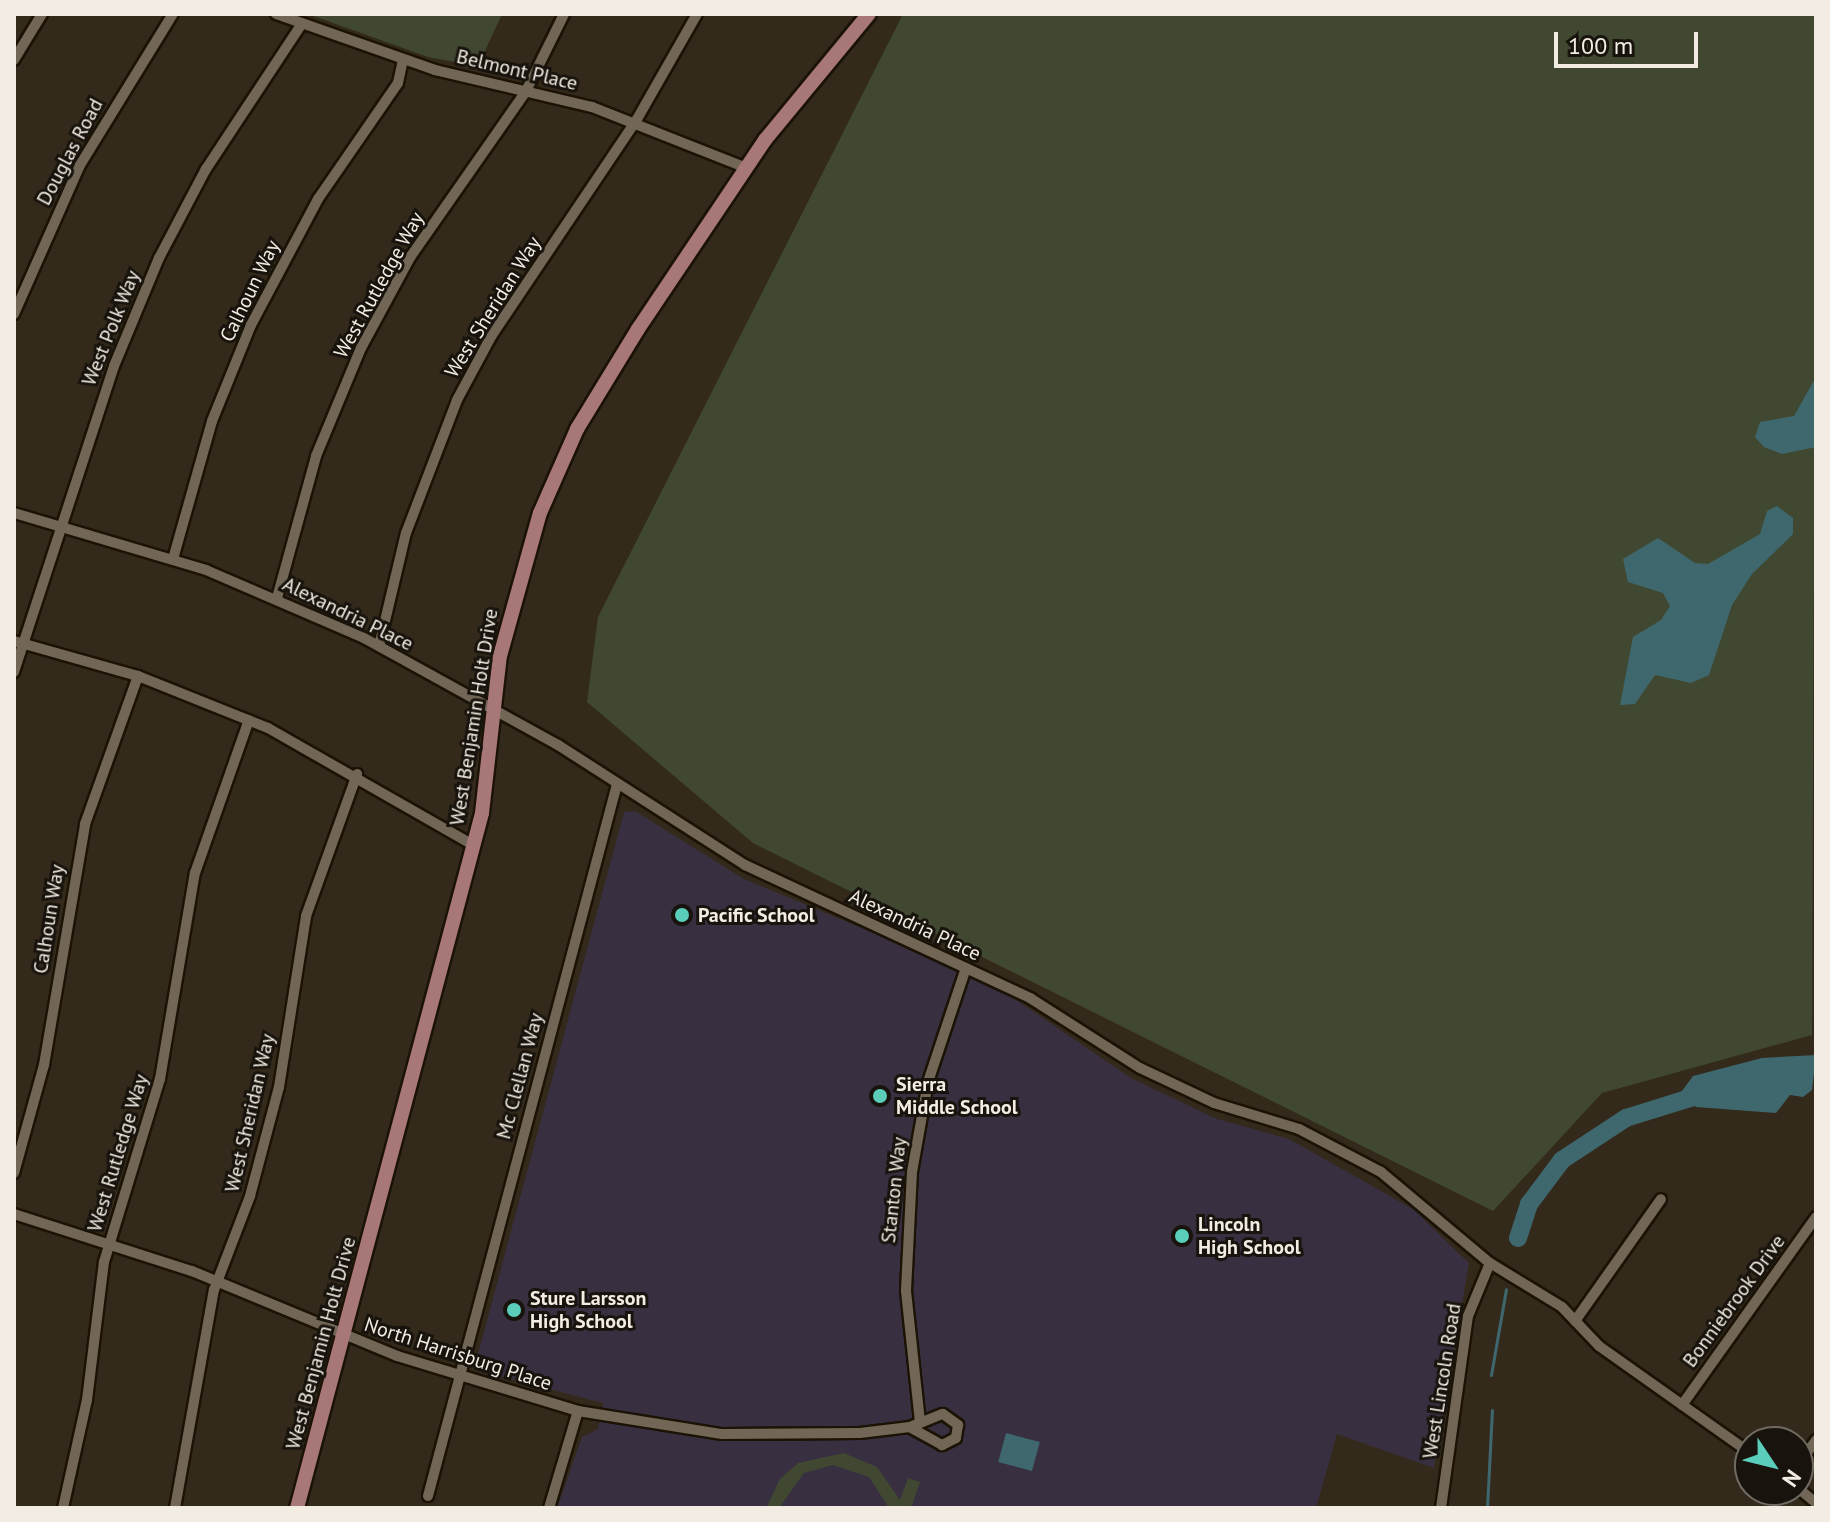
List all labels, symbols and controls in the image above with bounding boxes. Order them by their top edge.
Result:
scale bar [1558,16,1702,66]
text: 100 m [1568,30,1633,61]
street label: Belmont Place [454,44,580,96]
street label: Douglas Road [32,95,108,209]
street label: West Rutledge Way [329,208,429,362]
street label: West Sheridan Way [440,232,546,382]
street label: Calhoun Way [215,236,285,346]
street label: West Polk Way [77,266,145,390]
street label: Alexandria Place [279,572,417,656]
street label: West Benjamin Holt Drive [445,607,503,827]
street label: Calhoun Way [29,863,69,975]
street label: Alexandria Place [845,884,985,966]
place label: Pacific School [698,903,815,927]
marker: Pacific School [673,906,691,924]
street label: Mc Clellan Way [492,1010,548,1142]
street label: West Sheridan Way [220,1031,280,1195]
street label: West Rutledge Way [83,1071,153,1235]
place label: Sierra Middle School [896,1072,1018,1119]
marker: Sierra Middle School [871,1087,889,1105]
street label: Stanton Way [876,1136,912,1244]
place label: Lincoln High School [1198,1212,1301,1259]
marker: Lincoln High School [1173,1227,1191,1245]
street label: Bonniebrook Drive [1678,1230,1790,1372]
street label: West Benjamin Holt Drive [281,1234,361,1452]
place label: Sture Larsson High School [530,1286,646,1333]
marker: Sture Larsson High School [505,1301,523,1319]
street label: West Lincoln Road [1418,1302,1466,1460]
street label: North Harrisburg Place [361,1312,555,1396]
north arrow [1734,1426,1814,1506]
text: N [1776,1465,1808,1493]

